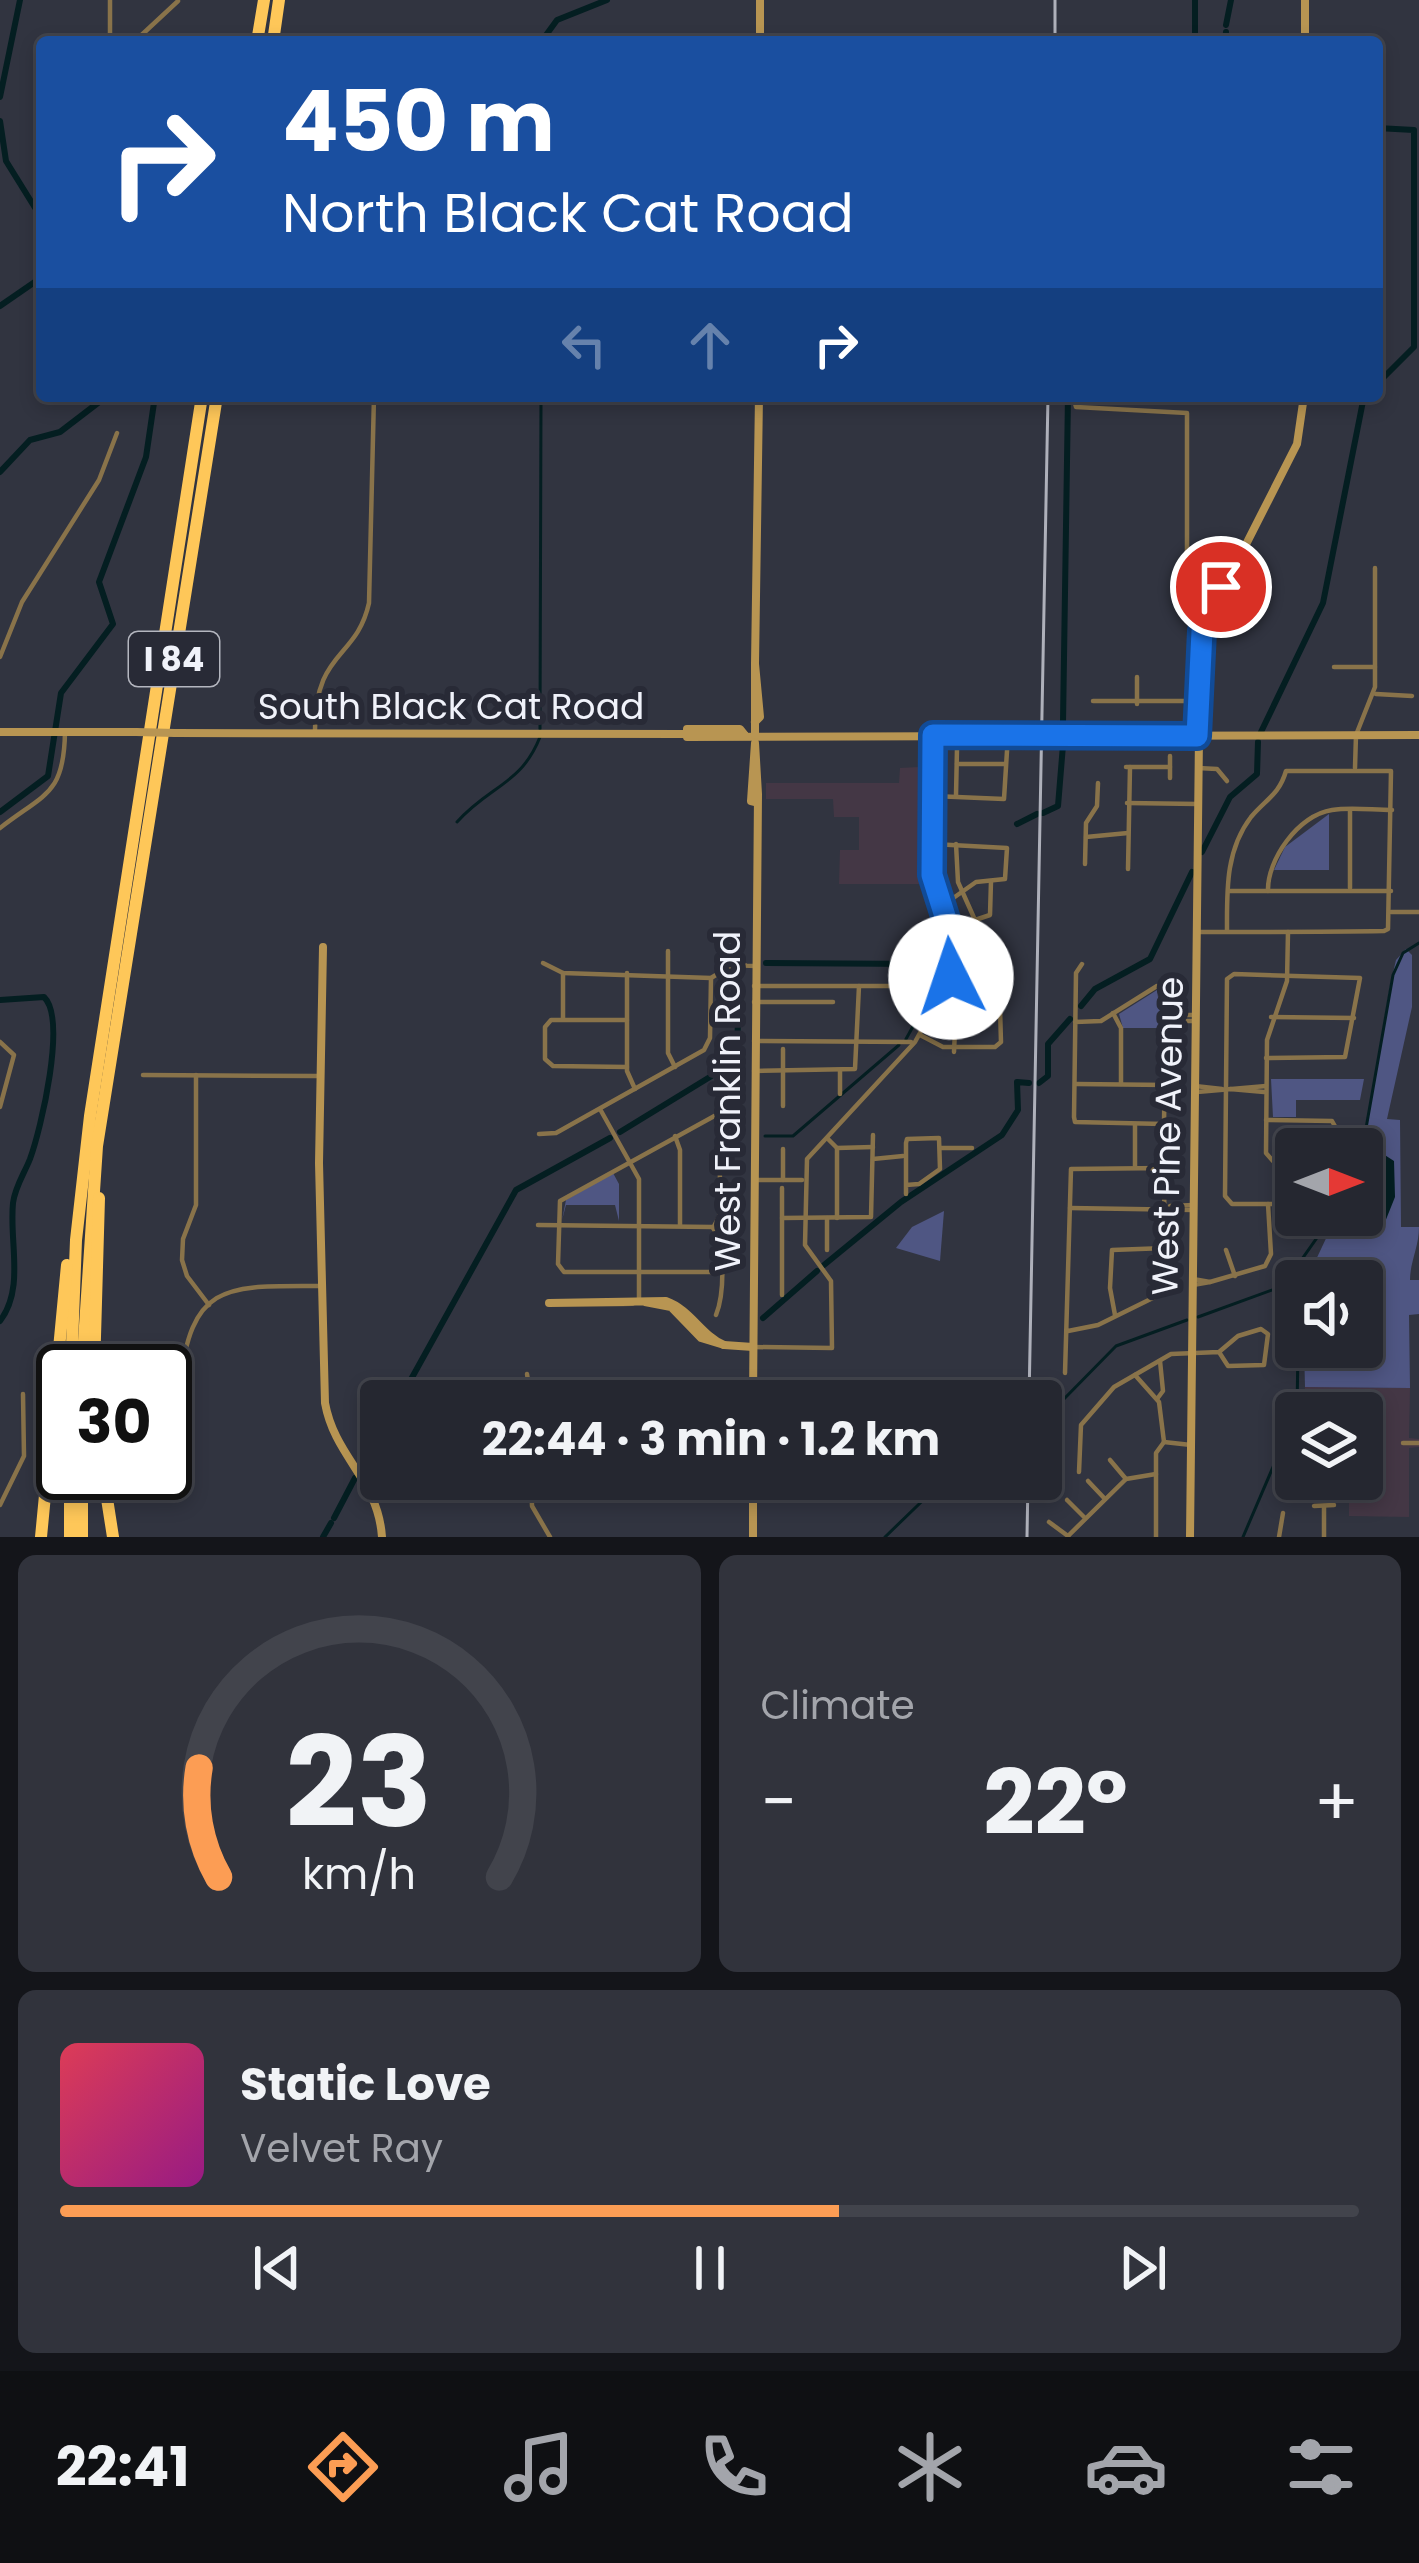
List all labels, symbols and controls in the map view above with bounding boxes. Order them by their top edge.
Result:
text: 450 m [282,63,555,180]
icon: right [84,84,240,240]
text: North Black Cat Road [282,175,854,251]
icon: left [551,312,617,378]
icon: ahead [677,312,743,378]
icon: right [803,312,869,378]
pin [1170,536,1272,638]
icon: arrive [1188,554,1254,620]
road number: I 84 [129,632,219,686]
street label: South Black Cat Road [258,681,644,732]
position arrow [888,914,1014,1040]
street label: West Franklin Road [702,931,753,1271]
street label: West Pine Avenue [1139,976,1196,1296]
north arrow [1275,1128,1383,1236]
map controls [1275,1128,1383,1500]
button: sound [1275,1260,1383,1368]
speed limit sign: 30 [36,1344,192,1500]
button: layers [1275,1392,1383,1500]
text: 22:44 · 3 min · 1.2 km [482,1408,940,1471]
text: Climate [761,1678,915,1733]
text: 23 [286,1695,433,1870]
text: 22° [983,1739,1128,1866]
text: − [761,1756,797,1848]
text: + [1314,1756,1359,1848]
text: km/h [302,1843,416,1903]
text: Static Love [240,2053,491,2116]
text: Velvet Ray [240,2121,443,2176]
icon: previous [244,2235,310,2301]
icon: pause [677,2235,743,2301]
icon: next [1110,2235,1176,2301]
icon: directions [301,2425,385,2509]
icon: music [497,2425,581,2509]
icon: phone [692,2425,776,2509]
icon: climate [888,2425,972,2509]
icon: car [1084,2425,1168,2509]
icon: filters [1279,2425,1363,2509]
text: 22:41 [56,2429,190,2505]

